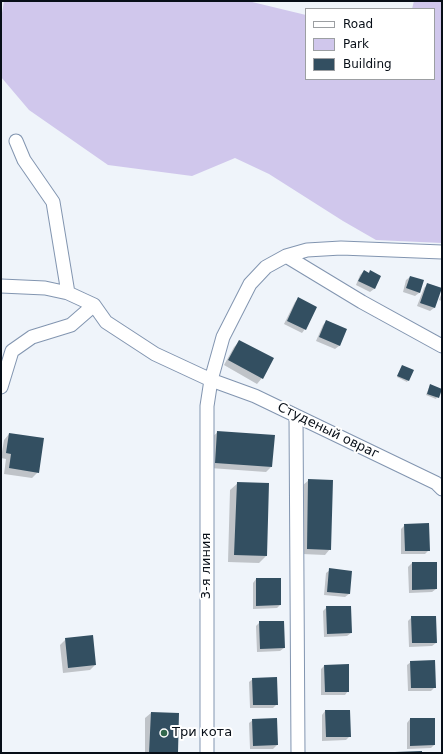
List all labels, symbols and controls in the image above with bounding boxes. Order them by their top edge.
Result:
legend [305,8,435,80]
text: Road [343,17,373,31]
text: Park [343,37,369,51]
text: Building [343,57,392,71]
street label: Студеный овраг [275,400,381,462]
street label: 3-я линия [199,533,215,599]
place label: Три кота [172,725,232,741]
marker: Три кота [159,728,169,738]

